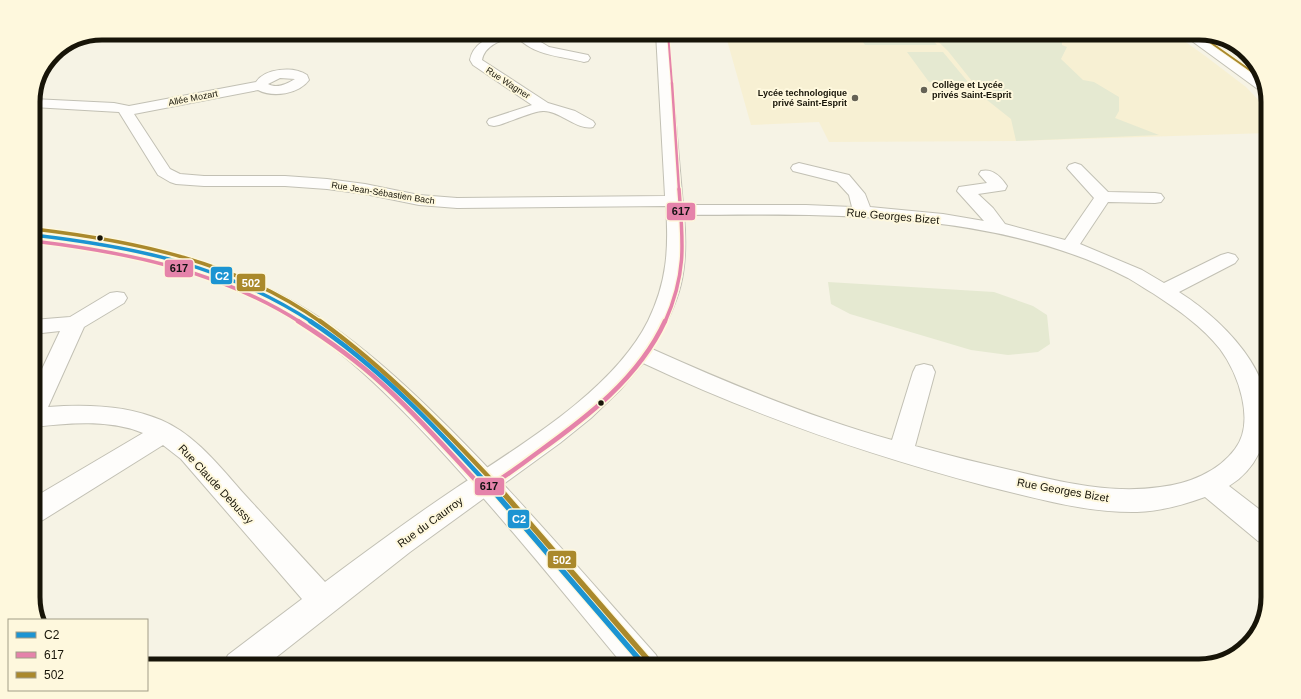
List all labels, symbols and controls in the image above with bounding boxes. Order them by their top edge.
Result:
street label: Rue Wagner [484,65,532,101]
place label: Collège et Lycée privés Saint-Esprit [932,80,1012,100]
marker: Collège et Lycée privés Saint-Esprit [919,85,929,95]
street label: Allée Mozart [167,88,219,108]
place label: Lycée technologique privé Saint-Esprit [758,88,847,108]
marker: Lycée technologique privé Saint-Esprit [850,93,860,103]
street label: Rue Jean-Sébastien Bach [331,180,435,206]
line badge: 617 [666,202,696,221]
text: 617 [672,205,690,217]
street label: Rue Georges Bizet [846,206,940,226]
unlabelled marker [95,233,105,243]
line badge: 617 [164,259,194,278]
text: 617 [170,262,188,274]
line badge: C2 [210,266,233,285]
text: C2 [215,270,229,282]
line badge: 502 [236,273,266,292]
text: 502 [242,277,260,289]
unlabelled marker [596,398,606,408]
street label: Rue Claude Debussy [176,442,256,526]
street label: Rue Georges Bizet [1016,476,1110,504]
line badge: 617 [474,477,505,496]
text: 617 [480,480,498,492]
street label: Rue du Caurroy [395,494,465,550]
line badge: C2 [507,509,530,529]
text: C2 [512,513,526,525]
line badge: 502 [547,550,577,569]
text: 502 [553,554,571,566]
legend [8,619,148,691]
text: C2 [44,628,60,642]
text: 617 [44,648,64,662]
text: 502 [44,668,64,682]

